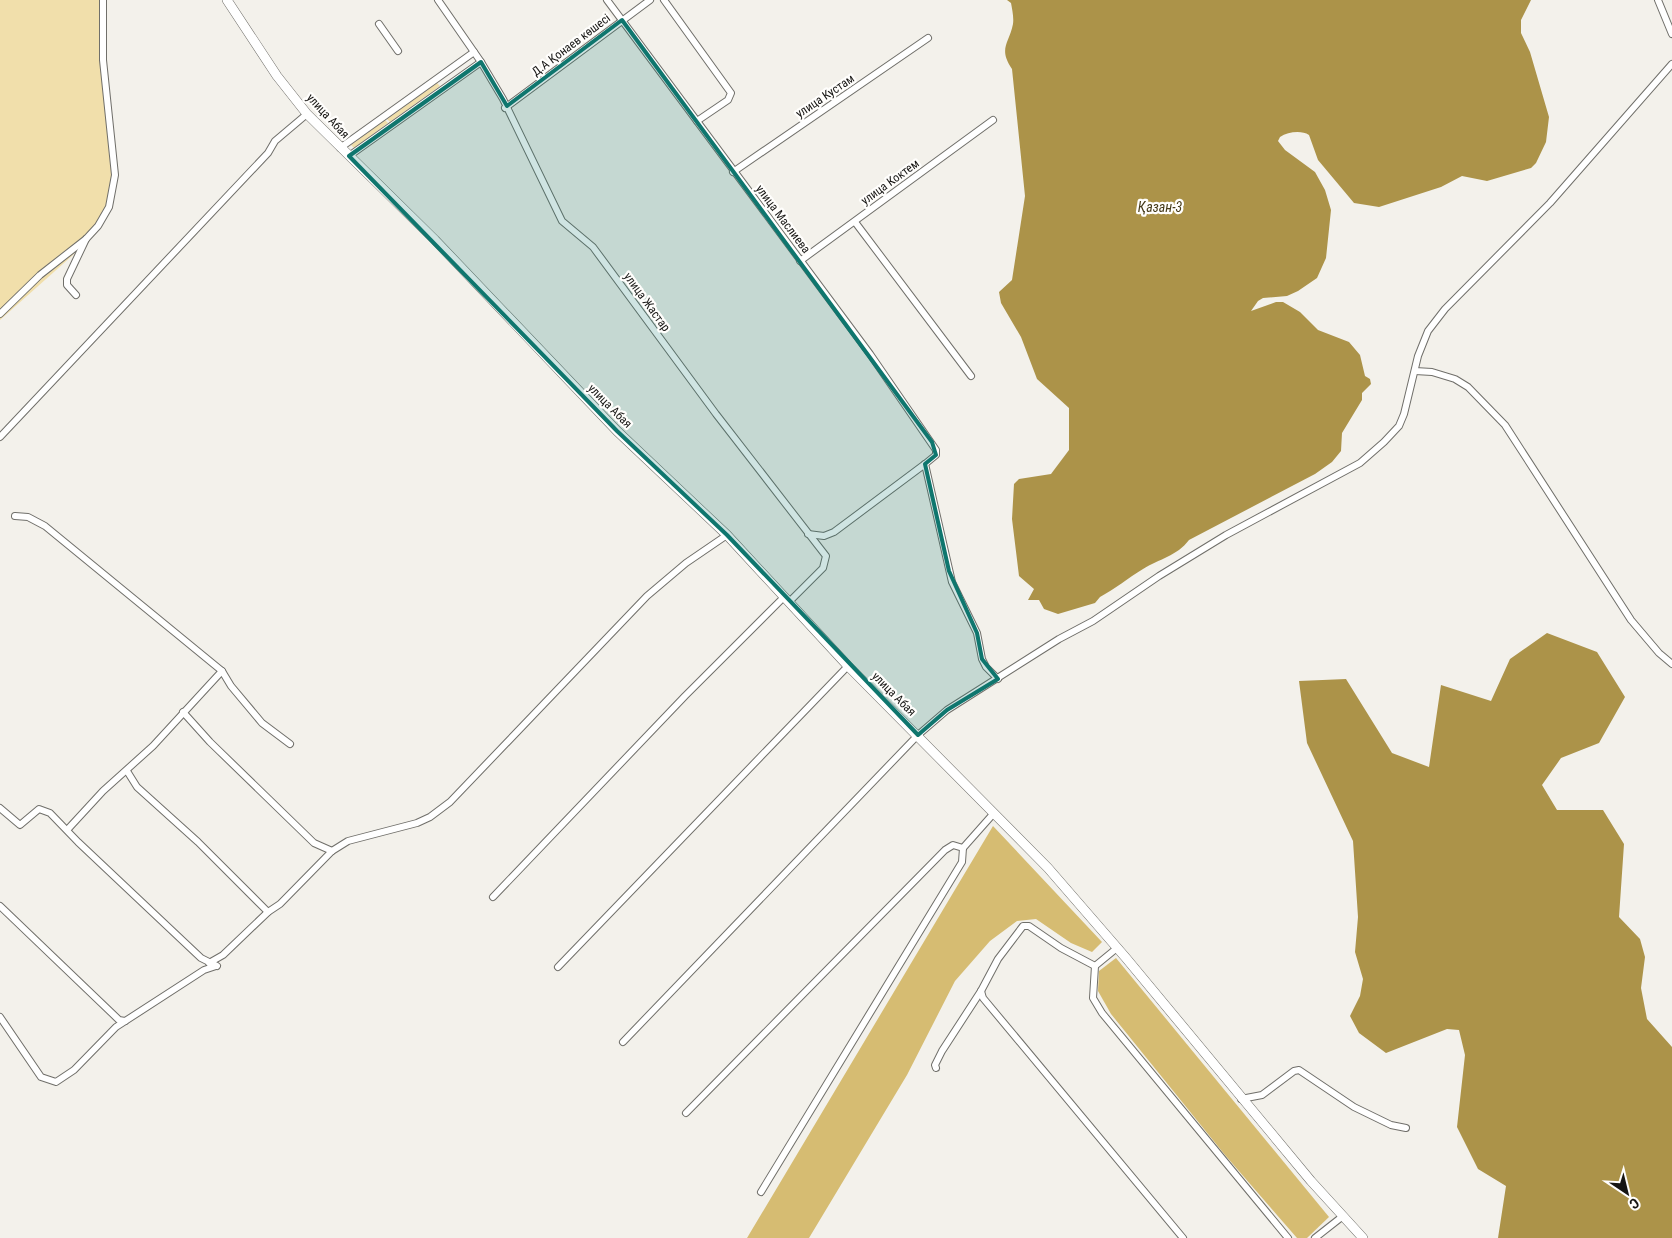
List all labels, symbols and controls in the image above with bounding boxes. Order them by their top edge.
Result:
street label: Д.А Қонаев көшесі [529,11,613,79]
street label: улица Кустам [793,71,857,121]
street label: улица Абая [304,91,352,141]
street label: улица Коктем [858,156,922,208]
street label: улица Маслиева [753,182,813,256]
water label: Қазан-3 [1138,199,1183,215]
street label: улица Жастар [621,270,673,334]
street label: улица Абая [585,381,635,431]
street label: улица Абая [869,669,919,719]
north arrow [1602,1168,1652,1218]
text: С [1627,1195,1642,1213]

